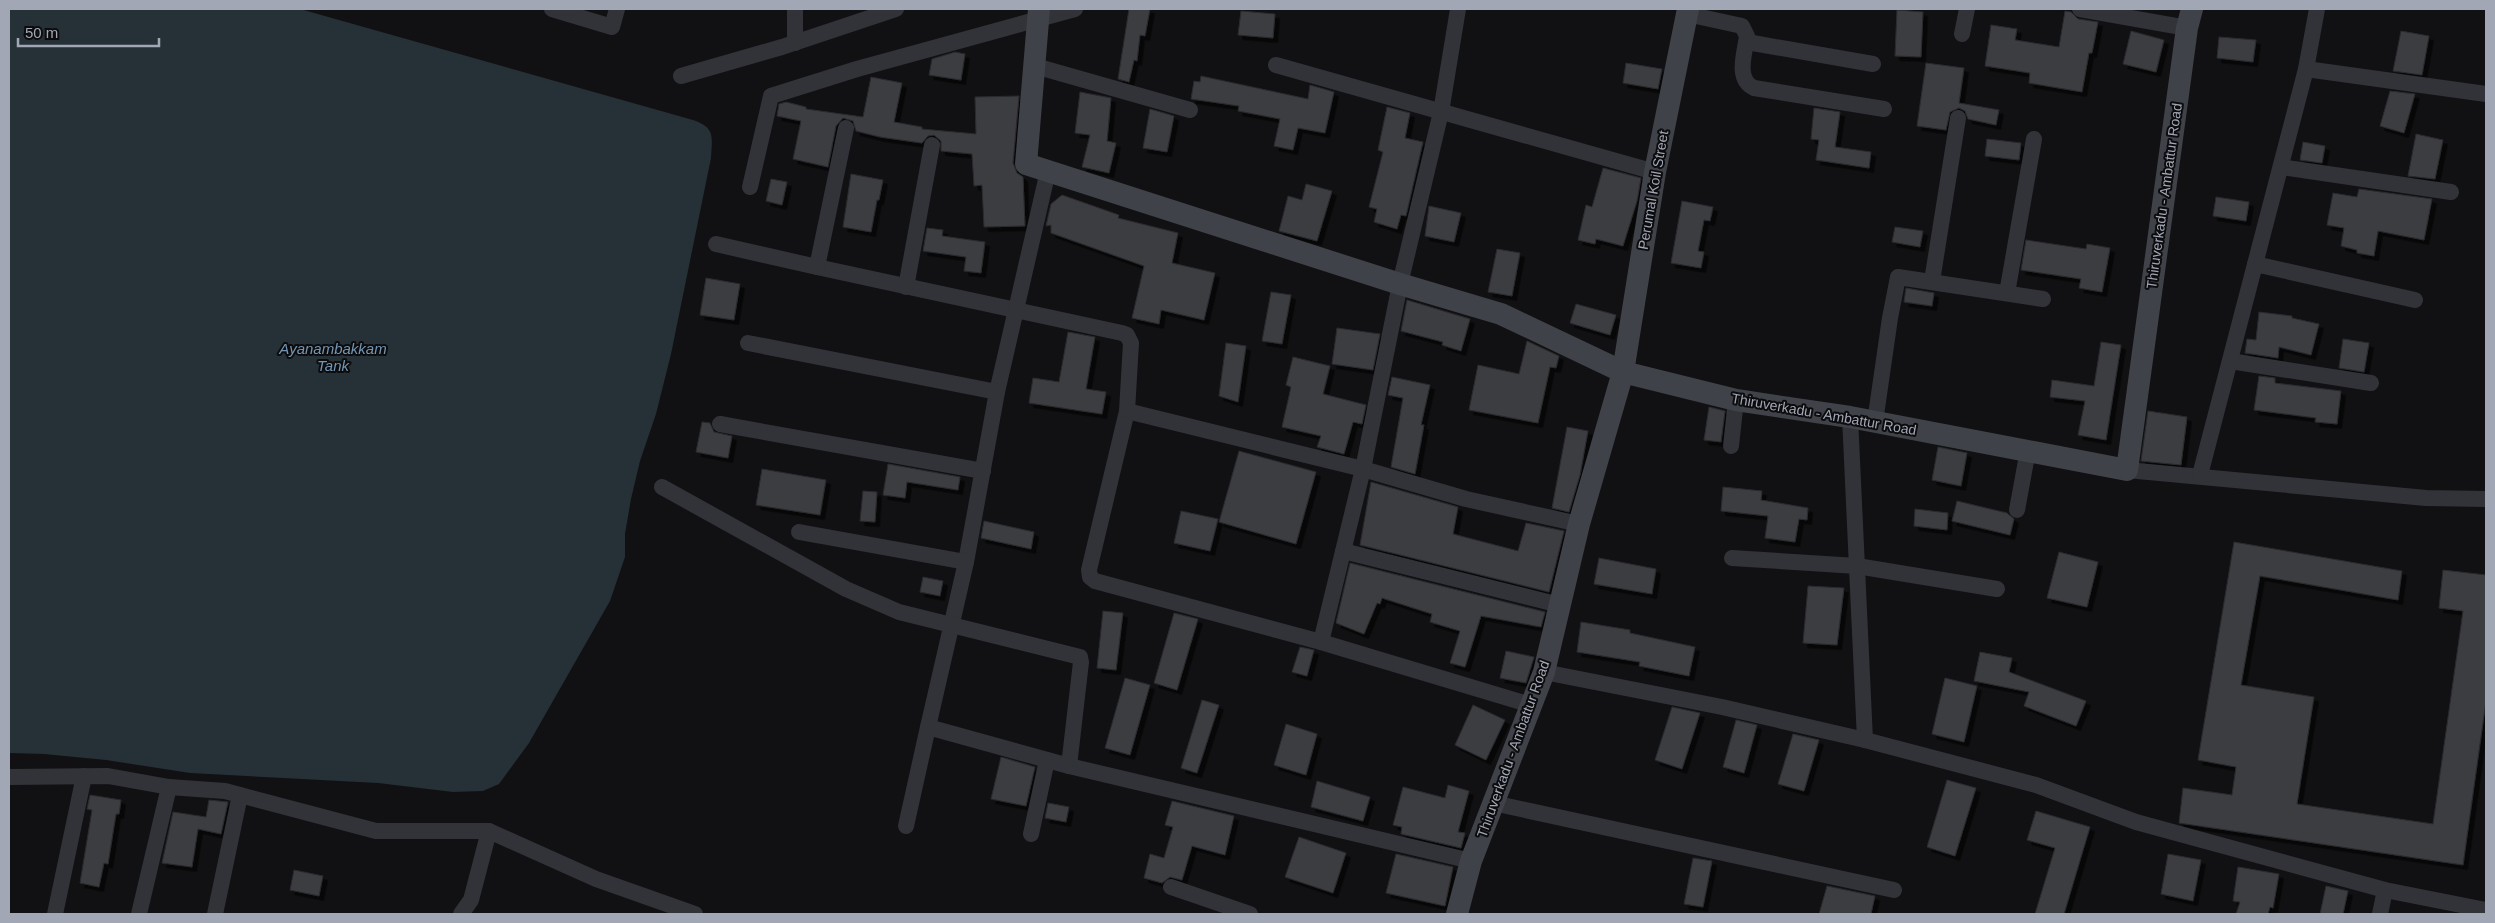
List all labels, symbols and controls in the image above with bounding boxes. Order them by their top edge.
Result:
scale bar [18,15,159,47]
text: 50 m [25,24,58,41]
street label: Thiruverkadu - Ambattur Road [2143,102,2185,290]
street label: Perumal Koil Street [1635,129,1671,251]
water label: Ayanambakkam Tank [278,340,387,374]
street label: Thiruverkadu - Ambattur Road [1730,390,1918,438]
street label: Thiruverkadu - Ambattur Road [1473,658,1553,840]

